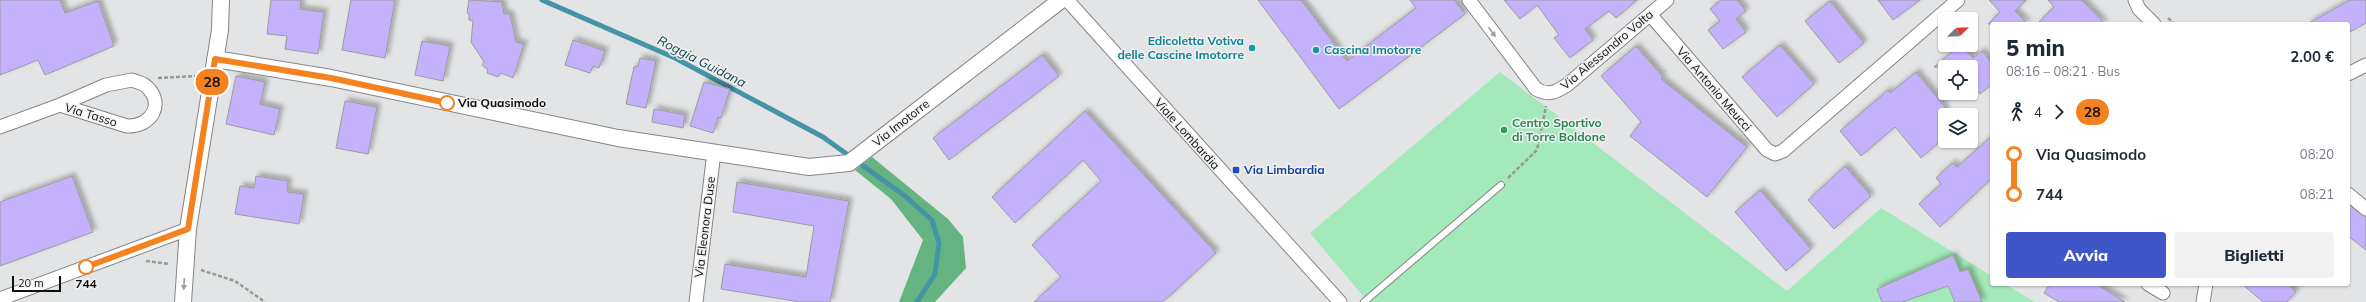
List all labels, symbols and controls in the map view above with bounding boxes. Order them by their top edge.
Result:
street label: Via Alessandro Volta [1557,7,1656,93]
north arrow [1938,12,1978,52]
map controls [1938,12,1978,148]
one-way arrow [1488,26,1496,37]
water label: Roggia Guidana [655,32,749,90]
place label: Edicoletta Votiva delle Cascine Imotorre [1117,33,1244,62]
text: 5 min [2006,34,2065,62]
place label: Cascina Imotorre [1324,42,1422,57]
marker: Edicoletta Votiva delle Cascine Imotorre [1247,43,1257,53]
street label: Via Antonio Meucci [1674,44,1755,134]
marker: Cascina Imotorre [1311,45,1321,55]
text: 2.00 € [2290,47,2334,66]
button: locate [1938,60,1978,100]
text: 08:16 – 08:21 · Bus [2006,63,2120,79]
line badge: 28 [194,69,230,95]
text: 28 [204,73,220,91]
marker: Via Quasimodo [439,95,455,111]
place label: Via Quasimodo [457,95,546,110]
street label: Viale Lombardia [1151,95,1223,172]
street label: Via Imotorre [869,96,932,149]
street label: Via Tasso [63,99,119,130]
icon: walk [2006,101,2028,123]
icon: forward [2048,101,2070,123]
text: 28 [2084,103,2101,121]
text: 4 [2034,104,2042,120]
button: layers [1938,108,1978,148]
place label: Centro Sportivo di Torre Boldone [1512,115,1606,144]
marker: Centro Sportivo di Torre Boldone [1499,125,1509,135]
text: Via Quasimodo [2036,145,2146,164]
text: 08:20 [2300,146,2334,162]
place label: Via Limbardia [1243,162,1325,177]
marker: Via Limbardia [1231,165,1241,175]
street label: Via Eleonora Duse [691,176,718,278]
text: 744 [2036,185,2063,204]
text: 08:21 [2300,186,2334,202]
button: Avvia [2006,232,2166,278]
button: Biglietti [2174,232,2334,278]
marker: 744 [78,259,94,275]
scale bar [12,274,61,293]
text: 20 m [18,276,44,290]
place label: 744 [75,276,97,291]
one-way arrow [181,278,187,291]

